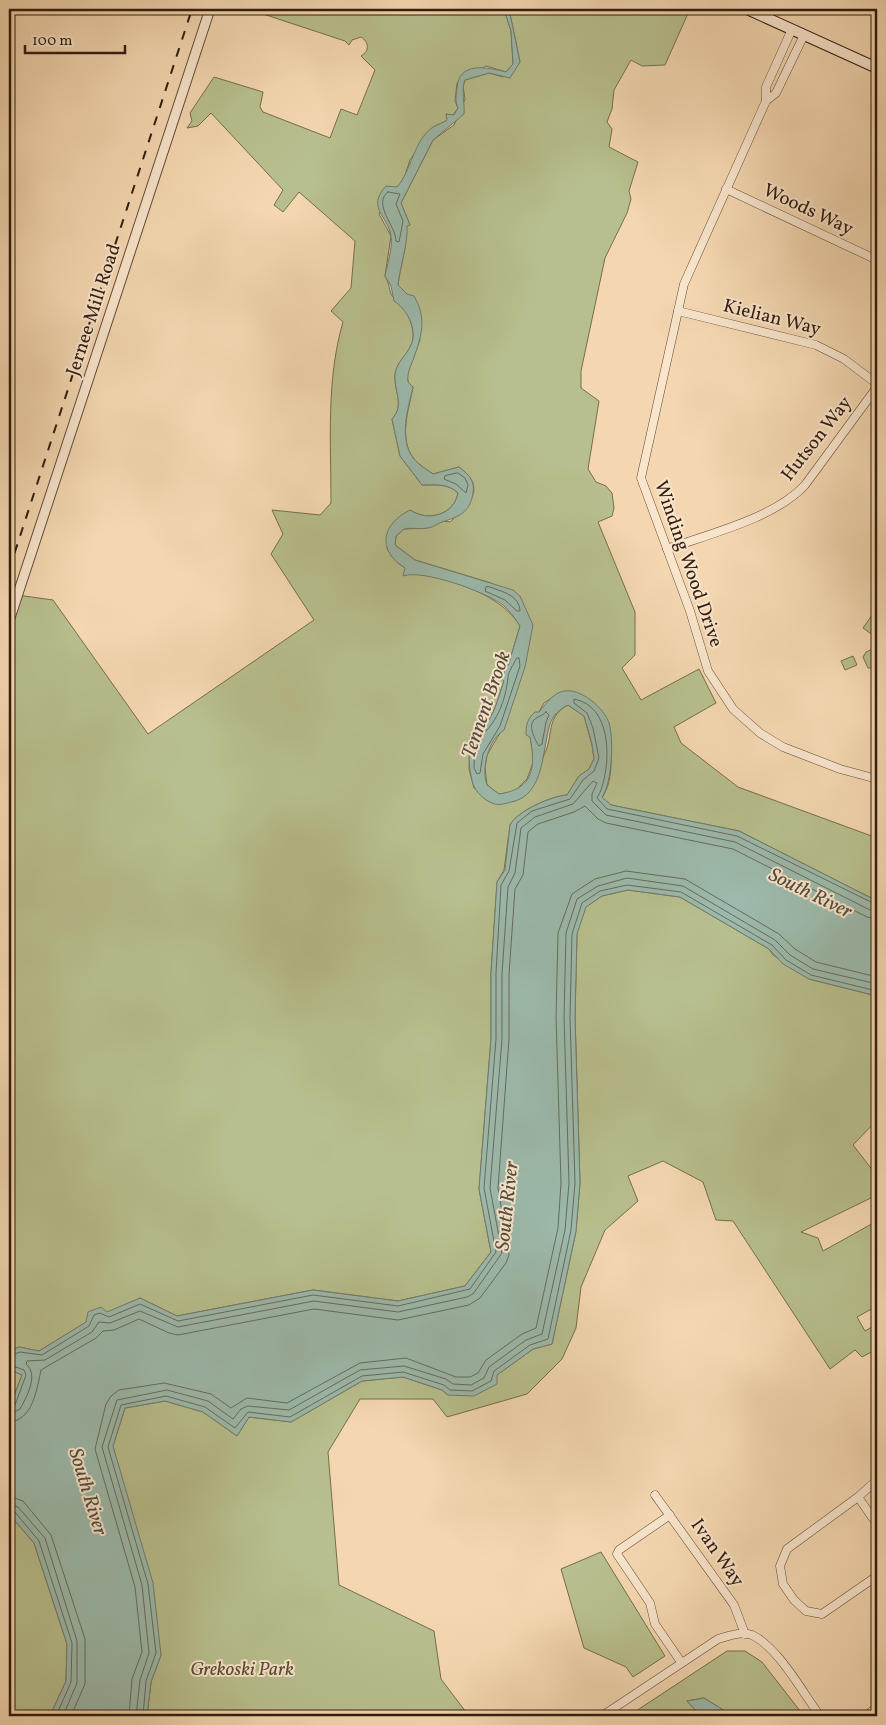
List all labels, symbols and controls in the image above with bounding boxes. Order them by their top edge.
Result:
scale bar [25,22,125,54]
text: 100 m [32,31,72,52]
street label: Woods Way [759,178,857,242]
street label: Jernee Mill Road [60,240,128,380]
street label: Kielian Way [720,293,824,343]
street label: Hutson Way [776,391,858,487]
street label: Winding Wood Drive [647,477,729,651]
water label: Tennent Brook [456,647,518,763]
water label: South River [763,862,857,927]
water label: South River [489,1159,527,1252]
water label: South River [60,1445,114,1540]
street label: Ivan Way [684,1514,750,1592]
park label: Grekoski Park [190,1657,294,1683]

